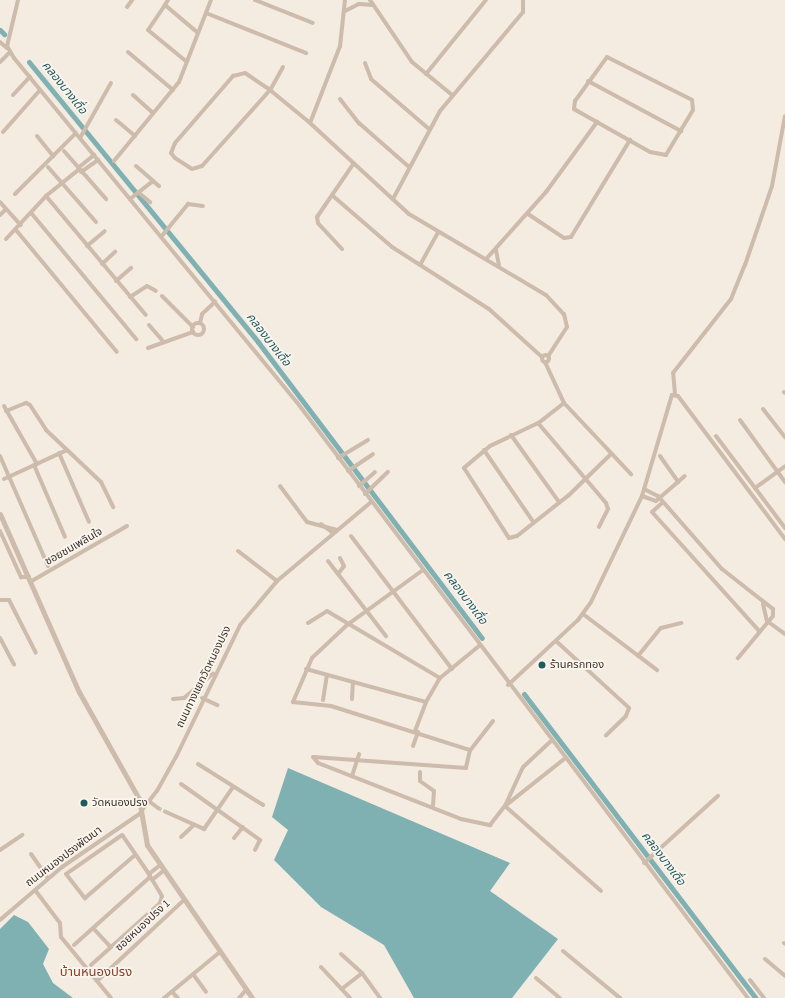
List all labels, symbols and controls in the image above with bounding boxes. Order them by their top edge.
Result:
water label: คลองบางเดื่อ [38,59,90,117]
water label: คลองบางเดื่อ [243,310,293,370]
street label: ซอยชมเพลินใจ [43,525,105,569]
water label: คลองบางเดื่อ [440,568,490,628]
street label: ถนนทางแยกวัดหนองปรง [174,624,234,730]
place label: ร้านครกทอง [550,658,604,672]
marker: ร้านครกทอง [537,660,547,670]
place label: วัดหนองปรง [92,796,148,810]
marker: วัดหนองปรง [79,798,89,808]
street label: ถนนหนองปรงพัฒนา [23,824,105,890]
water label: คลองบางเดื่อ [638,829,688,889]
street label: ซอยหนองปรง 1 [113,897,173,955]
district label: บ้านหนองปรง [60,964,132,980]

